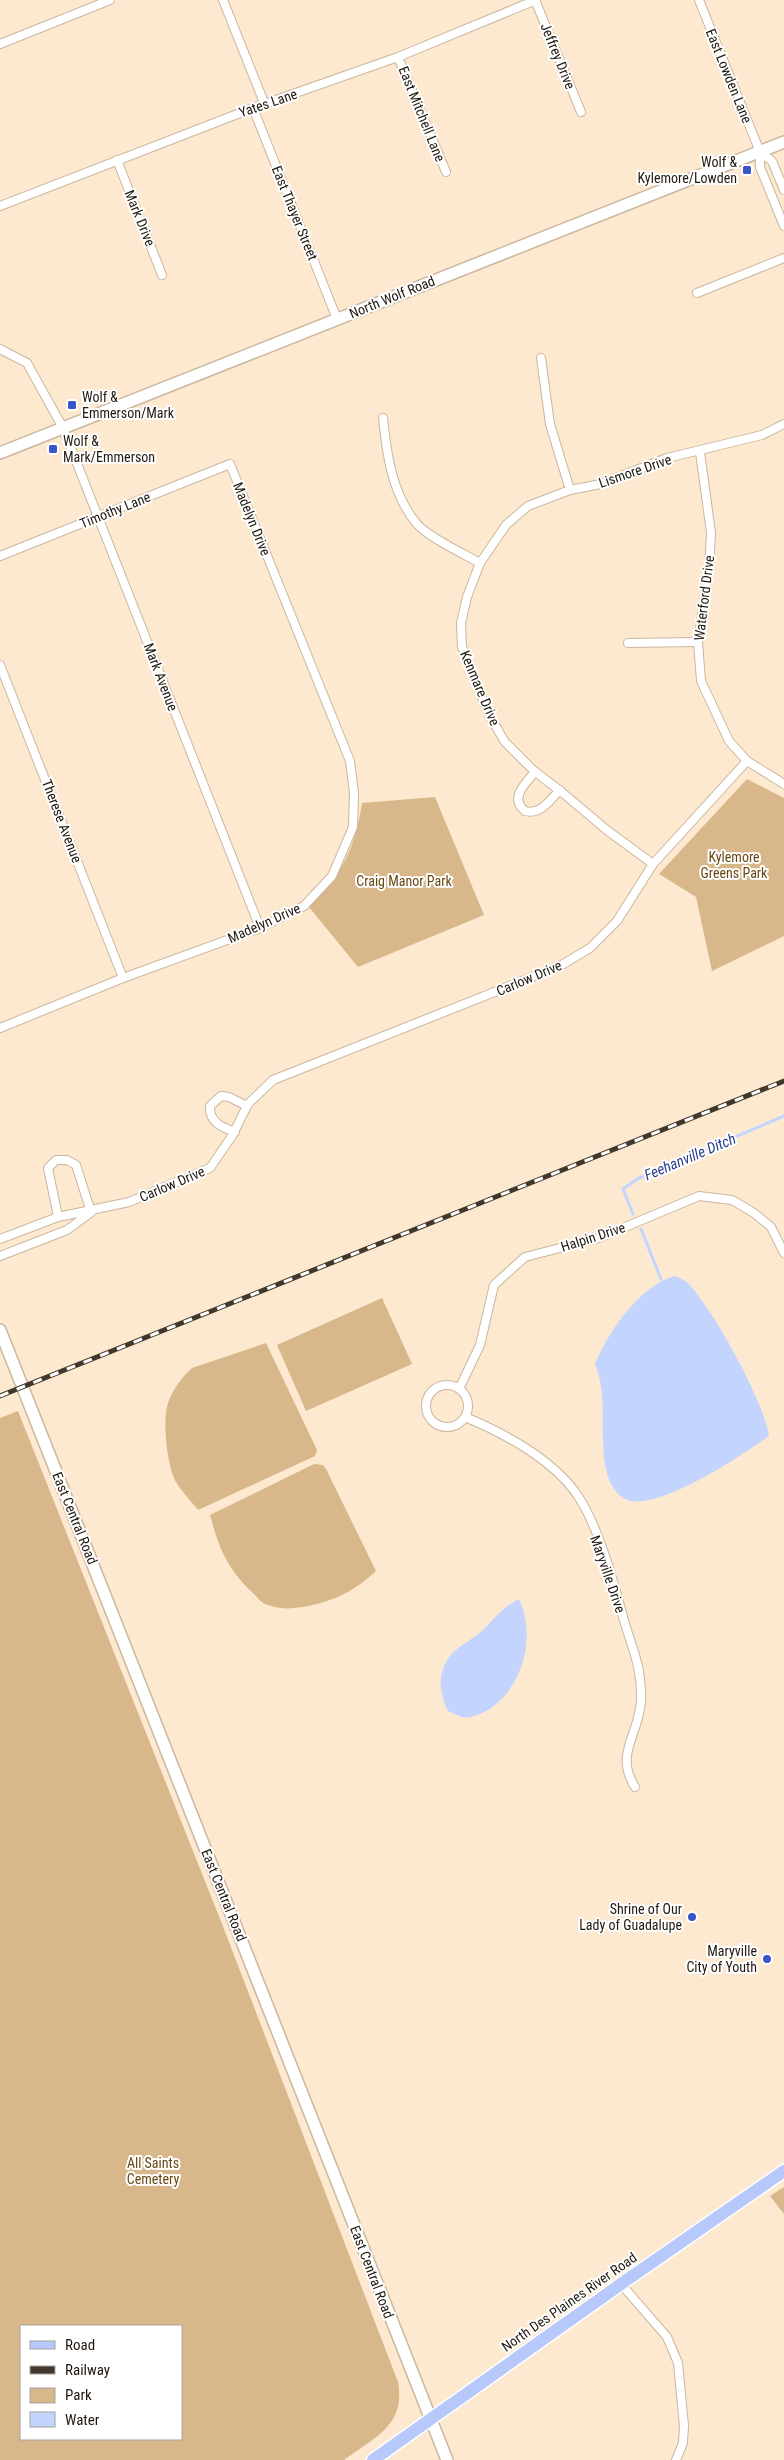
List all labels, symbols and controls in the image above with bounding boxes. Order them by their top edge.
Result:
street label: Jeffrey Drive [538,21,579,92]
street label: East Lowden Lane [703,26,755,126]
street label: East Mitchell Lane [396,64,449,164]
street label: Yates Lane [237,85,300,120]
place label: Wolf & Kylemore/Lowden [637,154,737,186]
street label: East Thayer Street [269,163,321,263]
marker: Wolf & Kylemore/Lowden [741,164,753,176]
street label: Mark Drive [122,188,159,249]
street label: North Wolf Road [347,273,437,321]
place label: Wolf & Emmerson/Mark [82,389,175,421]
marker: Wolf & Emmerson/Mark [66,399,78,411]
place label: Wolf & Mark/Emmerson [63,433,155,465]
marker: Wolf & Mark/Emmerson [47,443,59,455]
street label: Lismore Drive [597,451,674,491]
street label: Madelyn Drive [230,480,274,558]
street label: Timothy Lane [77,488,153,531]
street label: Waterford Drive [691,554,717,642]
street label: Mark Avenue [141,641,181,714]
street label: Kenmare Drive [457,648,503,728]
street label: Therese Avenue [39,777,85,865]
park label: Kylemore Greens Park [701,849,768,881]
park label: Craig Manor Park [356,873,452,889]
street label: Madelyn Drive [225,900,303,946]
street label: Carlow Drive [494,957,564,999]
water label: Feehanville Ditch [642,1130,738,1184]
street label: Carlow Drive [137,1163,207,1205]
street label: Halpin Drive [559,1219,628,1255]
street label: East Central Road [49,1470,101,1566]
street label: Maryville Drive [587,1533,629,1615]
street label: East Central Road [198,1847,250,1943]
place label: Shrine of Our Lady of Guadalupe [579,1901,682,1933]
marker: Shrine of Our Lady of Guadalupe [686,1911,698,1923]
place label: Maryville City of Youth [686,1943,757,1975]
marker: Maryville City of Youth [761,1953,773,1965]
park label: All Saints Cemetery [127,2155,179,2187]
street label: East Central Road [347,2223,397,2321]
street label: North Des Plaines River Road [498,2249,640,2355]
legend [20,2325,182,2440]
text: Road [65,2336,95,2354]
text: Railway [65,2361,110,2379]
text: Park [65,2386,92,2404]
text: Water [65,2411,100,2429]

